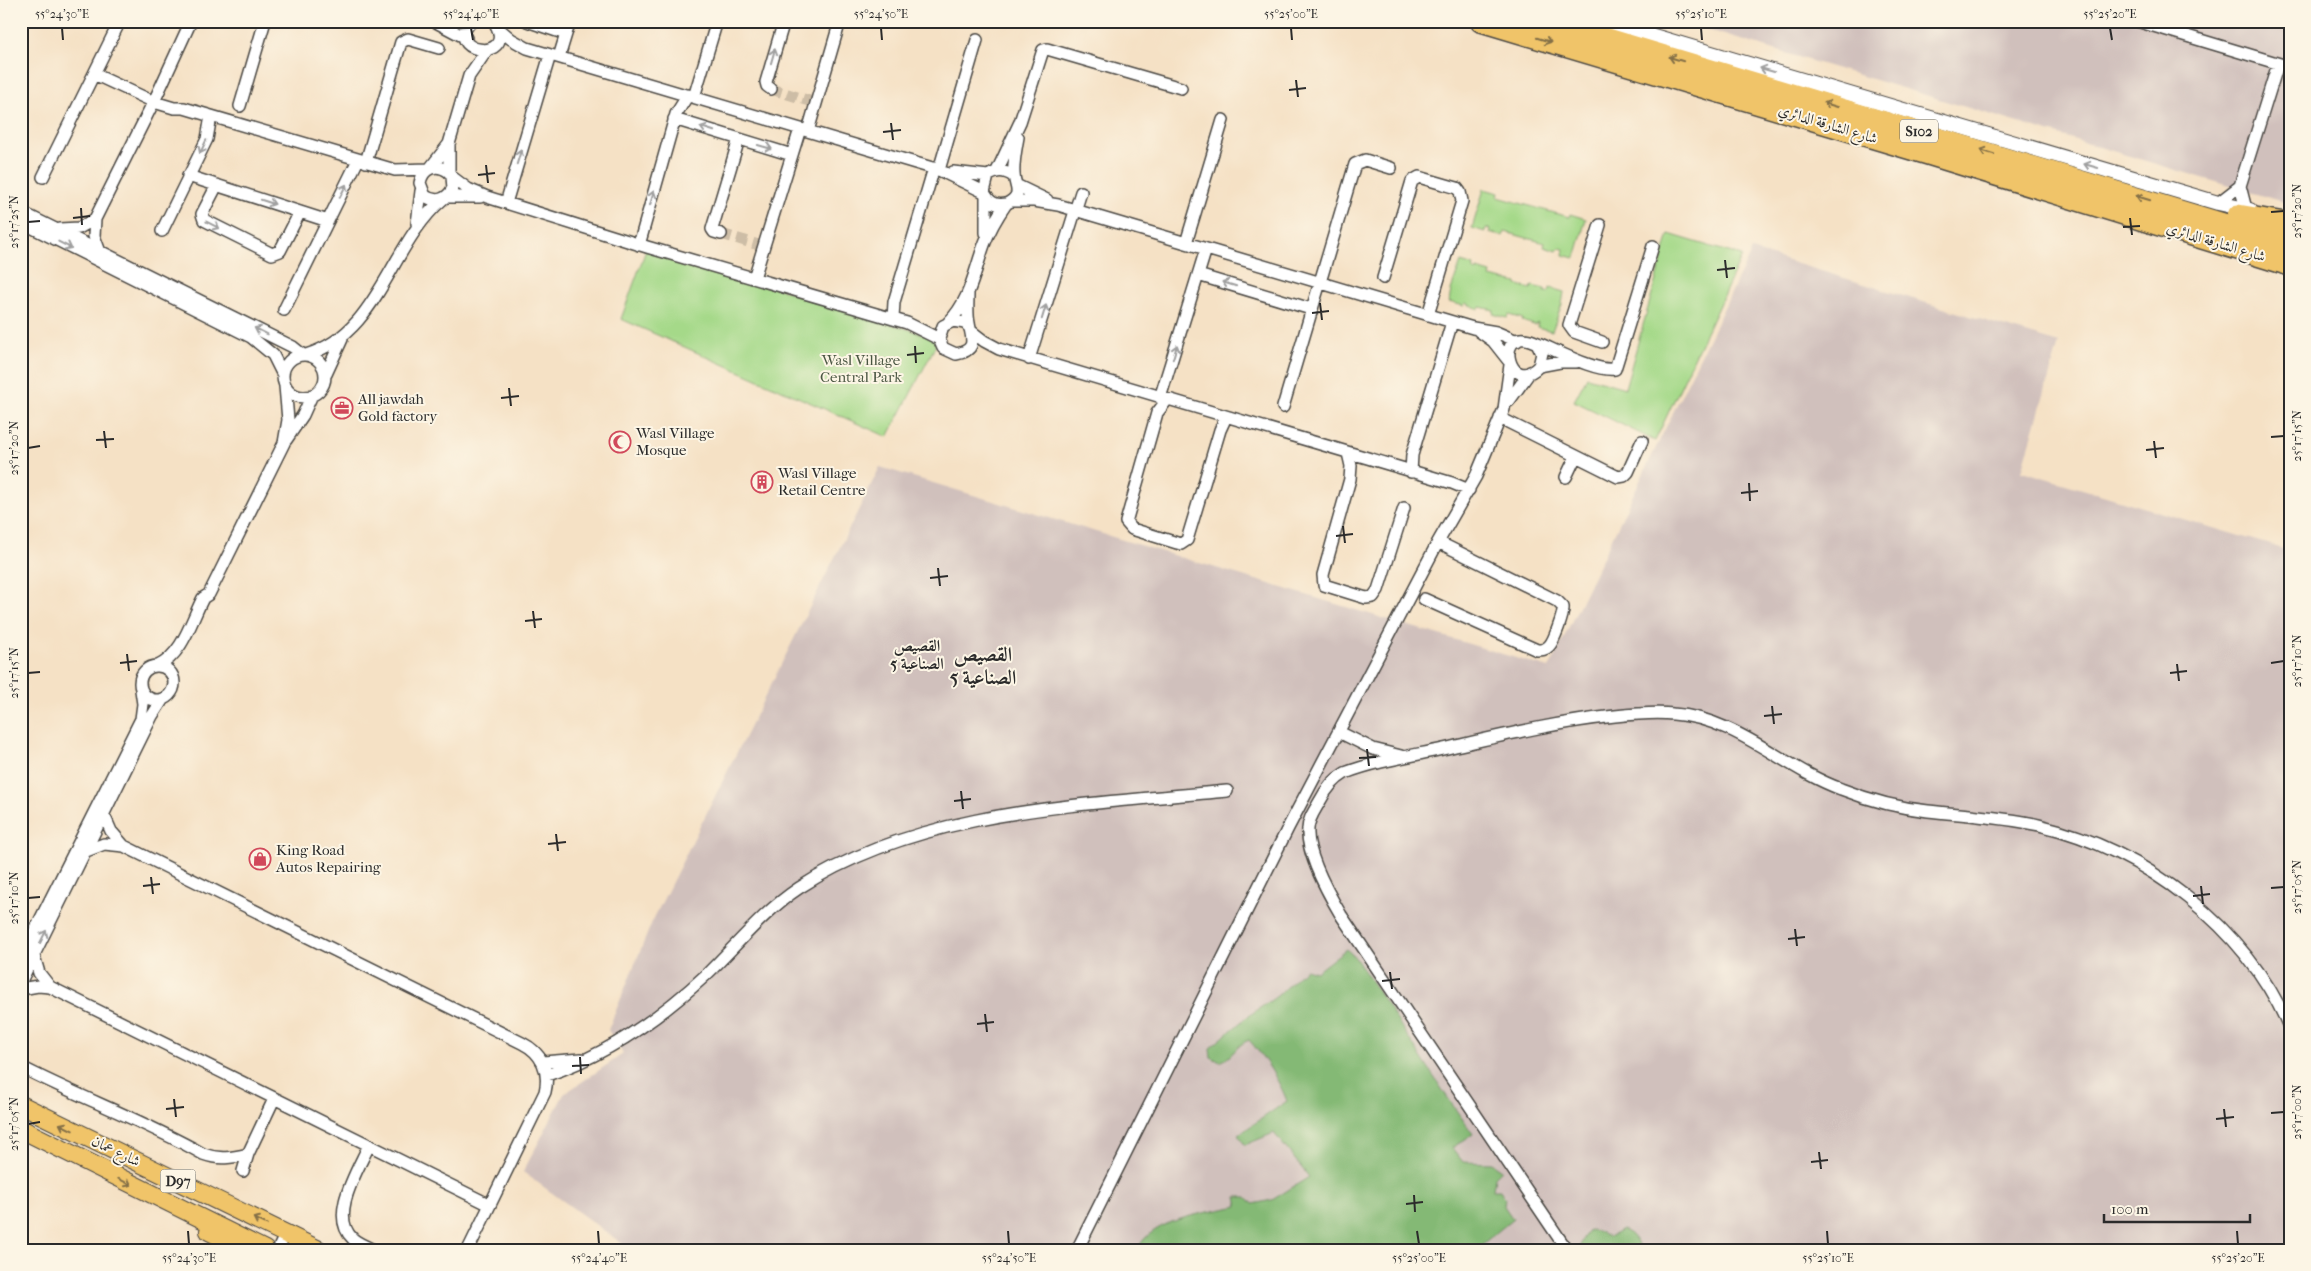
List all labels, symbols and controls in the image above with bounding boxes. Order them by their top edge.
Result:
text: 55°24'30"E [35,7,89,21]
text: 55°24'40"E [443,7,499,21]
text: 55°24'50"E [854,7,908,21]
text: 55°25'00"E [1264,7,1318,21]
text: 55°25'10"E [1675,7,1727,21]
text: 55°25'20"E [2083,7,2137,21]
one-way arrow [1536,36,1552,46]
one-way arrow [769,49,779,65]
one-way arrow [1668,54,1684,64]
one-way arrow [1760,65,1776,75]
street label: شارع الشارقة الدائري [1775,100,1880,151]
one-way arrow [1824,100,1840,110]
road number: S102 [1900,120,1938,142]
one-way arrow [699,123,715,133]
one-way arrow [198,139,207,154]
one-way arrow [757,142,773,152]
one-way arrow [1980,146,1996,156]
one-way arrow [515,149,525,165]
one-way arrow [2083,160,2099,170]
one-way arrow [338,183,348,198]
text: 25°17'20"N [2290,184,2304,238]
one-way arrow [648,190,657,206]
one-way arrow [2135,193,2151,203]
text: 25°17'25"N [7,195,21,249]
one-way arrow [260,198,276,207]
street label: شارع الشارقة الدائري [2163,218,2268,269]
one-way arrow [205,221,220,230]
one-way arrow [57,240,72,250]
one-way arrow [1221,279,1237,289]
one-way arrow [1039,304,1049,320]
one-way arrow [254,326,269,335]
one-way arrow [1170,344,1180,360]
park label: Wasl Village Central Park [820,351,902,386]
place label: All jawdah Gold factory [357,390,438,425]
office icon: All jawdah Gold factory [330,396,354,420]
text: 25°17'15"N [2290,410,2304,462]
text: 25°17'20"N [7,421,21,475]
place label: Wasl Village Mosque [635,424,715,459]
mosque icon: Wasl Village Mosque [608,430,632,454]
place label: Wasl Village Retail Centre [777,464,866,499]
building icon: Wasl Village Retail Centre [750,470,774,494]
text: 25°17'10"N [2290,635,2304,687]
district label: القصيص الصناعية 5 [890,636,944,673]
district label: القصيص الصناعية 5 [950,643,1016,689]
text: 25°17'15"N [7,647,21,699]
place label: King Road Autos Repairing [275,841,382,876]
shop icon: King Road Autos Repairing [248,847,272,871]
text: 25°17'05"N [2290,860,2304,914]
text: 25°17'10"N [7,872,21,924]
one-way arrow [39,930,48,945]
text: 25°17'00"N [2290,1084,2304,1140]
text: 25°17'05"N [7,1097,21,1151]
one-way arrow [59,1122,74,1131]
street label: شارع عمان [87,1132,143,1174]
road number: D97 [160,1170,196,1192]
one-way arrow [117,1178,132,1187]
scale bar [2104,1191,2250,1223]
text: 100 m [2111,1200,2149,1218]
one-way arrow [253,1215,268,1225]
text: 55°24'30"E [162,1251,216,1265]
text: 55°24'40"E [571,1251,627,1265]
text: 55°24'50"E [982,1251,1036,1265]
text: 55°25'00"E [1392,1251,1446,1265]
text: 55°25'10"E [1802,1251,1854,1265]
text: 55°25'20"E [2211,1251,2265,1265]

